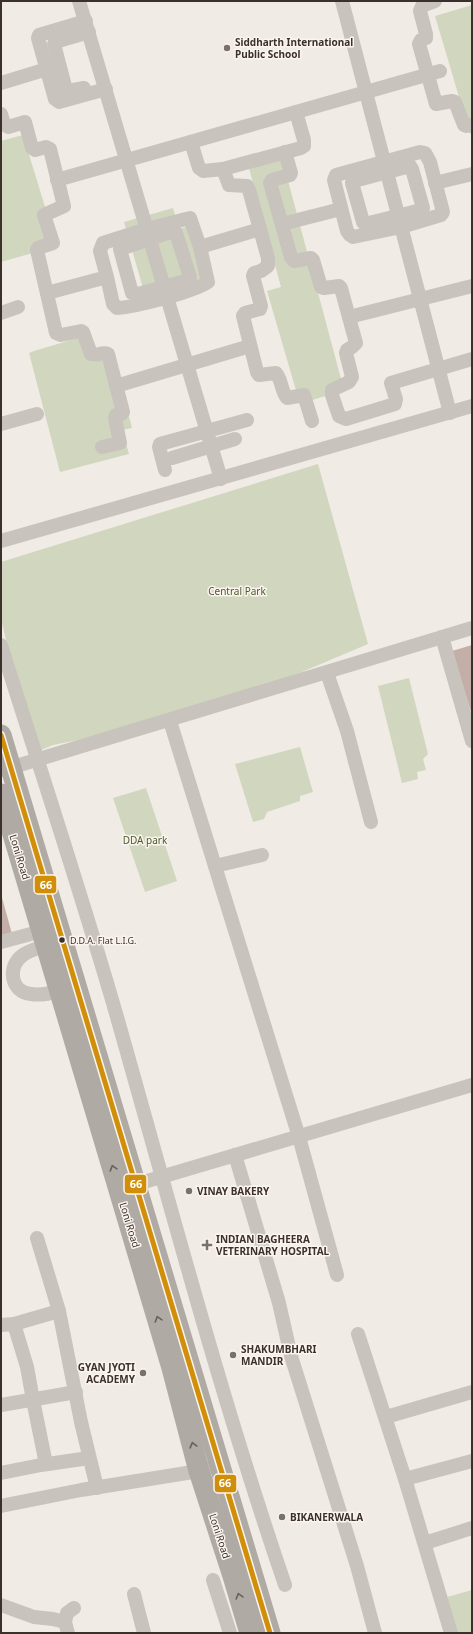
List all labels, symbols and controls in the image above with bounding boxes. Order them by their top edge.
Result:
place label: Siddharth International Public School [235,35,353,61]
marker: Siddharth International Public School [222,43,232,53]
park label: Central Park [208,584,266,598]
street label: Loni Road [6,833,34,881]
park label: DDA park [123,833,168,847]
line badge: 66 [34,875,57,894]
text: 66 [40,877,52,892]
place label: D.D.A. Flat L.I.G. [70,934,136,947]
marker: D.D.A. Flat L.I.G. [57,935,67,945]
one-way arrow [109,1165,118,1172]
line badge: 66 [124,1174,147,1194]
text: 66 [130,1176,142,1191]
place label: VINAY BAKERY [197,1184,270,1198]
marker: VINAY BAKERY [184,1186,194,1196]
street label: Loni Road [116,1201,144,1249]
place label: INDIAN BAGHEERA VETERINARY HOSPITAL [216,1232,330,1258]
marker: INDIAN BAGHEERA VETERINARY HOSPITAL [201,1239,213,1251]
one-way arrow [154,1316,163,1323]
place label: SHAKUMBHARI MANDIR [241,1342,316,1368]
marker: SHAKUMBHARI MANDIR [228,1350,238,1360]
place label: GYAN JYOTI ACADEMY [78,1360,136,1386]
marker: GYAN JYOTI ACADEMY [138,1368,148,1378]
one-way arrow [189,1441,197,1448]
line badge: 66 [214,1474,237,1493]
text: 66 [219,1475,231,1490]
place label: BIKANERWALA [290,1510,363,1524]
street label: Loni Road [206,1512,234,1560]
marker: BIKANERWALA [277,1512,287,1522]
one-way arrow [235,1592,244,1599]

